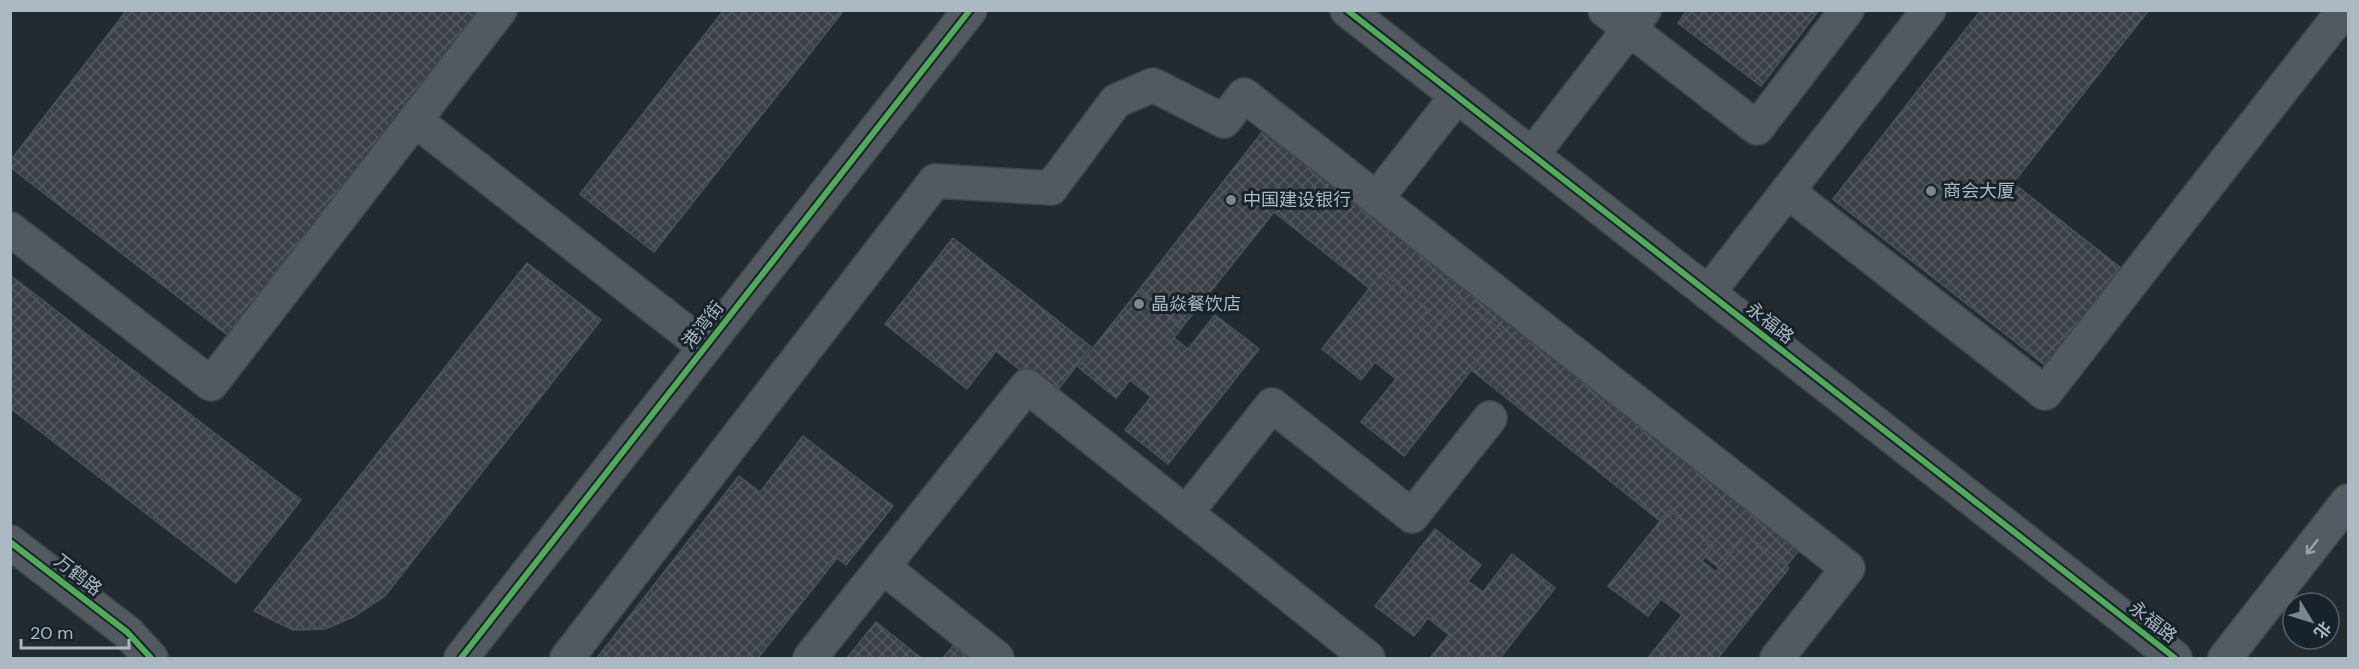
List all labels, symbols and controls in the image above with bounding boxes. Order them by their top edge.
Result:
place label: 商会大厦 [1943,179,2015,203]
marker: 商会大厦 [1924,184,1938,198]
place label: 中国建设银行 [1243,188,1351,212]
marker: 中国建设银行 [1224,193,1238,207]
place label: 晶焱餐饮店 [1151,292,1241,316]
street label: 港湾街 [677,296,729,354]
marker: 晶焱餐饮店 [1132,297,1146,311]
street label: 永福路 [1741,297,1799,349]
one-way arrow [2306,538,2319,554]
street label: 万鹤路 [49,549,107,601]
north arrow [2281,591,2341,651]
street label: 永福路 [2124,596,2182,648]
scale bar [21,612,129,650]
text: 北 [2309,617,2336,643]
text: 20 m [30,621,73,645]

